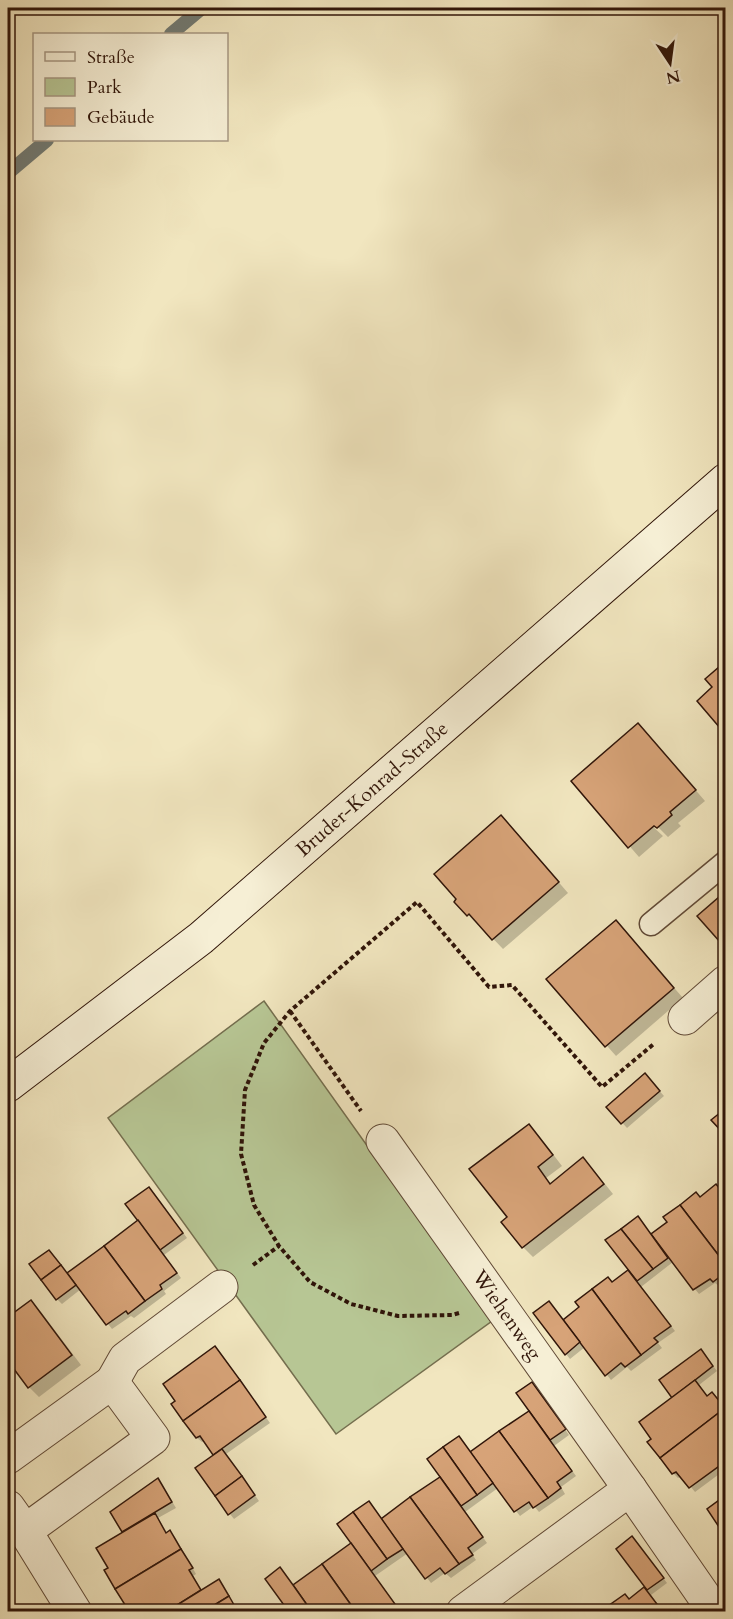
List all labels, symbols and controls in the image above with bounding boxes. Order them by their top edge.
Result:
legend [33,33,228,141]
north arrow [640,33,700,93]
text: Straße [87,45,135,70]
text: N [664,64,682,89]
text: Park [87,75,122,100]
text: Gebäude [87,105,155,130]
street label: Bruder-Konrad-Straße [290,715,454,863]
street label: Wiehenweg [465,1264,548,1366]

